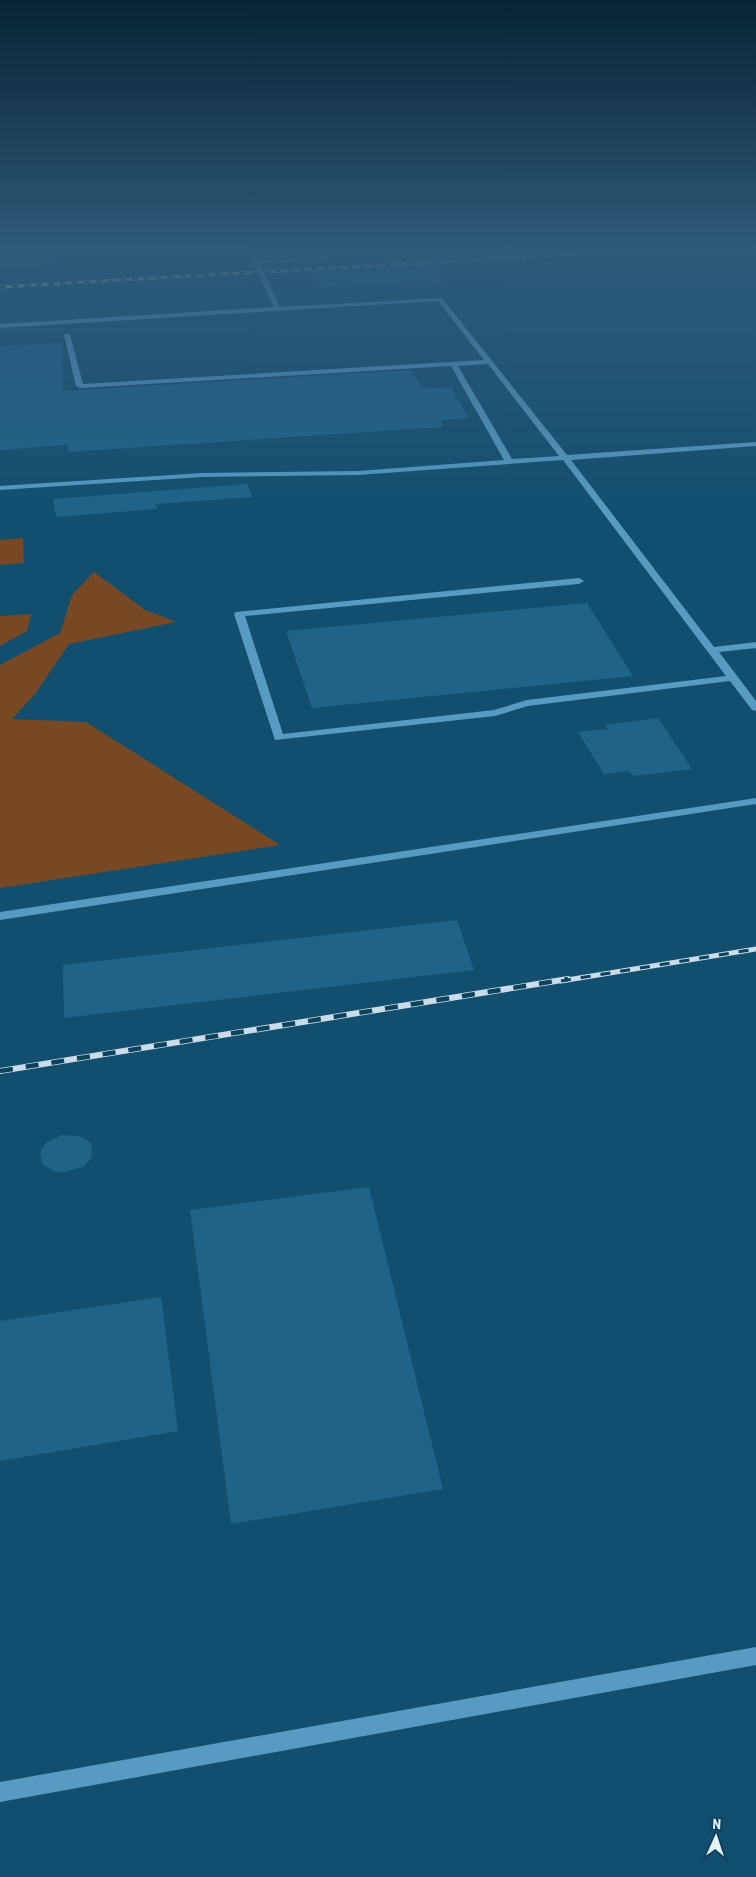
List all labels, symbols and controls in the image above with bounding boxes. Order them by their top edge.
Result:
north arrow [691,1812,741,1862]
text: N [712,1816,721,1832]

